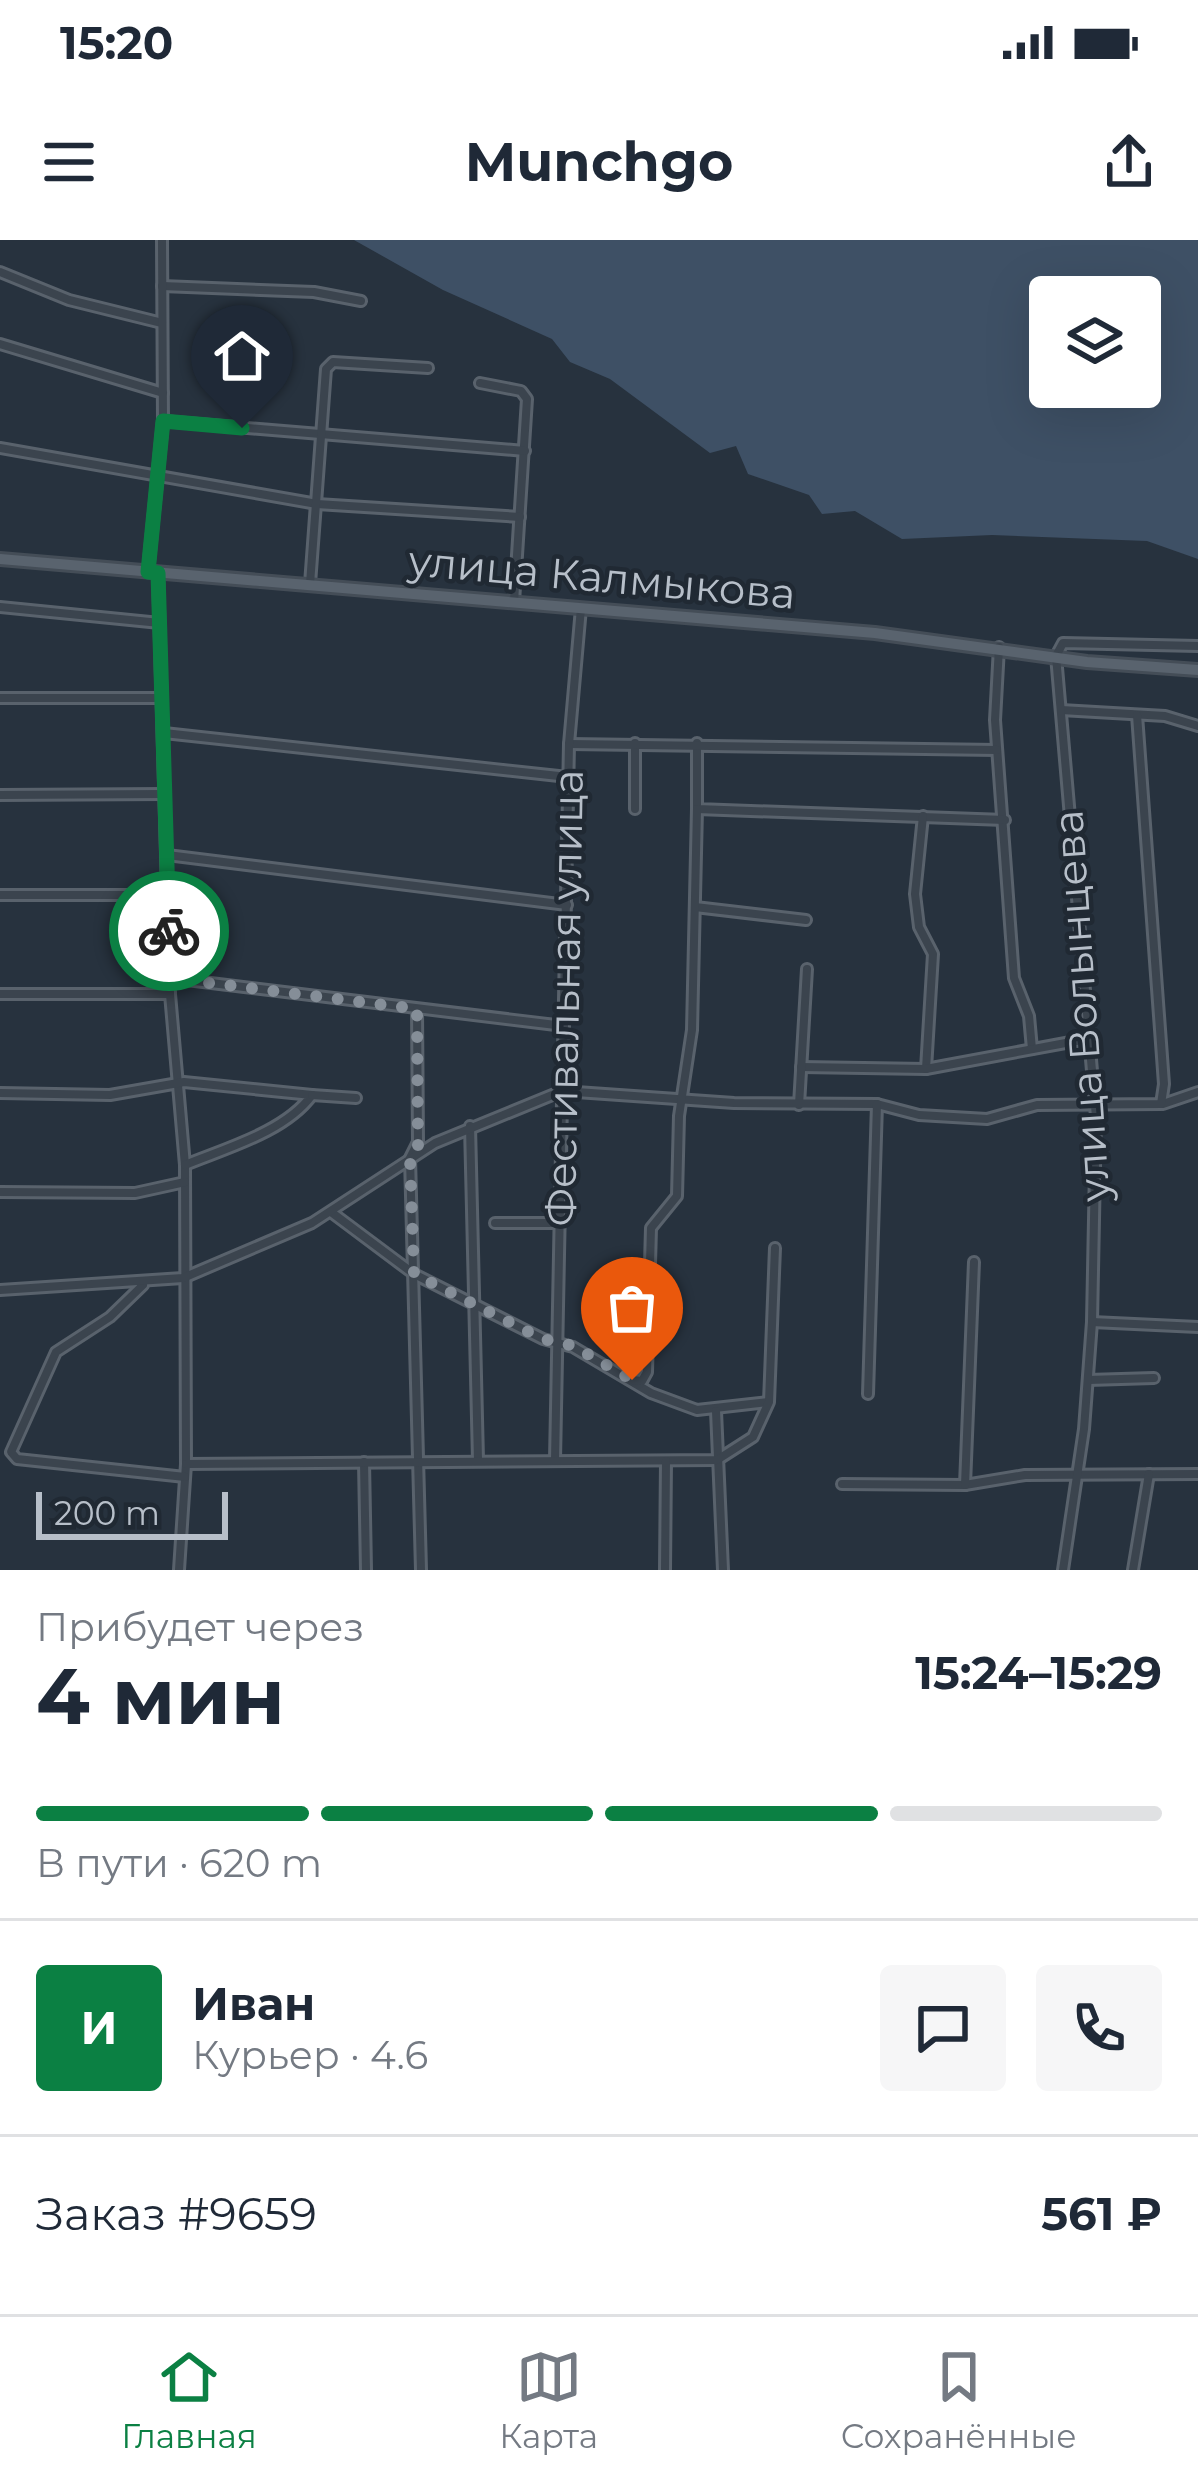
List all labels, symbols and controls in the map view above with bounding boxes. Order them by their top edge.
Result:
text: 15:20 [60,15,173,70]
icon: menu [36,129,102,195]
text: Munchgo [465,129,733,195]
icon: share [1096,129,1162,195]
map controls [1029,276,1161,408]
button: layers [1029,276,1161,408]
pin [191,305,293,428]
icon: home [209,323,275,389]
street label: улица Калмыкова [405,534,798,620]
street label: Фестивальная улица [534,769,594,1227]
street label: улица Волынцева [1041,808,1121,1205]
courier [109,871,229,991]
icon: bike [136,898,202,964]
pin [581,1257,683,1380]
icon: bag [599,1275,665,1341]
scale bar [36,1486,228,1539]
text: 200 m [54,1493,160,1533]
text: Прибудет через [36,1603,364,1651]
text: 15:24–15:29 [915,1645,1162,1700]
text: 4 мин [36,1648,285,1744]
text: В пути · 620 m [36,1839,322,1887]
button: chat [880,1965,1006,2091]
button: phone [1036,1965,1162,2091]
text: Иван [192,1976,315,2031]
text: И [81,2000,117,2055]
text: Курьер · 4.6 [192,2031,428,2079]
text: Заказ #9659 [36,2186,317,2241]
text: 561 ₽ [1041,2186,1162,2241]
tab: Главная [121,2344,257,2456]
tab: Карта [499,2344,598,2456]
tab: Сохранённые [841,2344,1077,2456]

